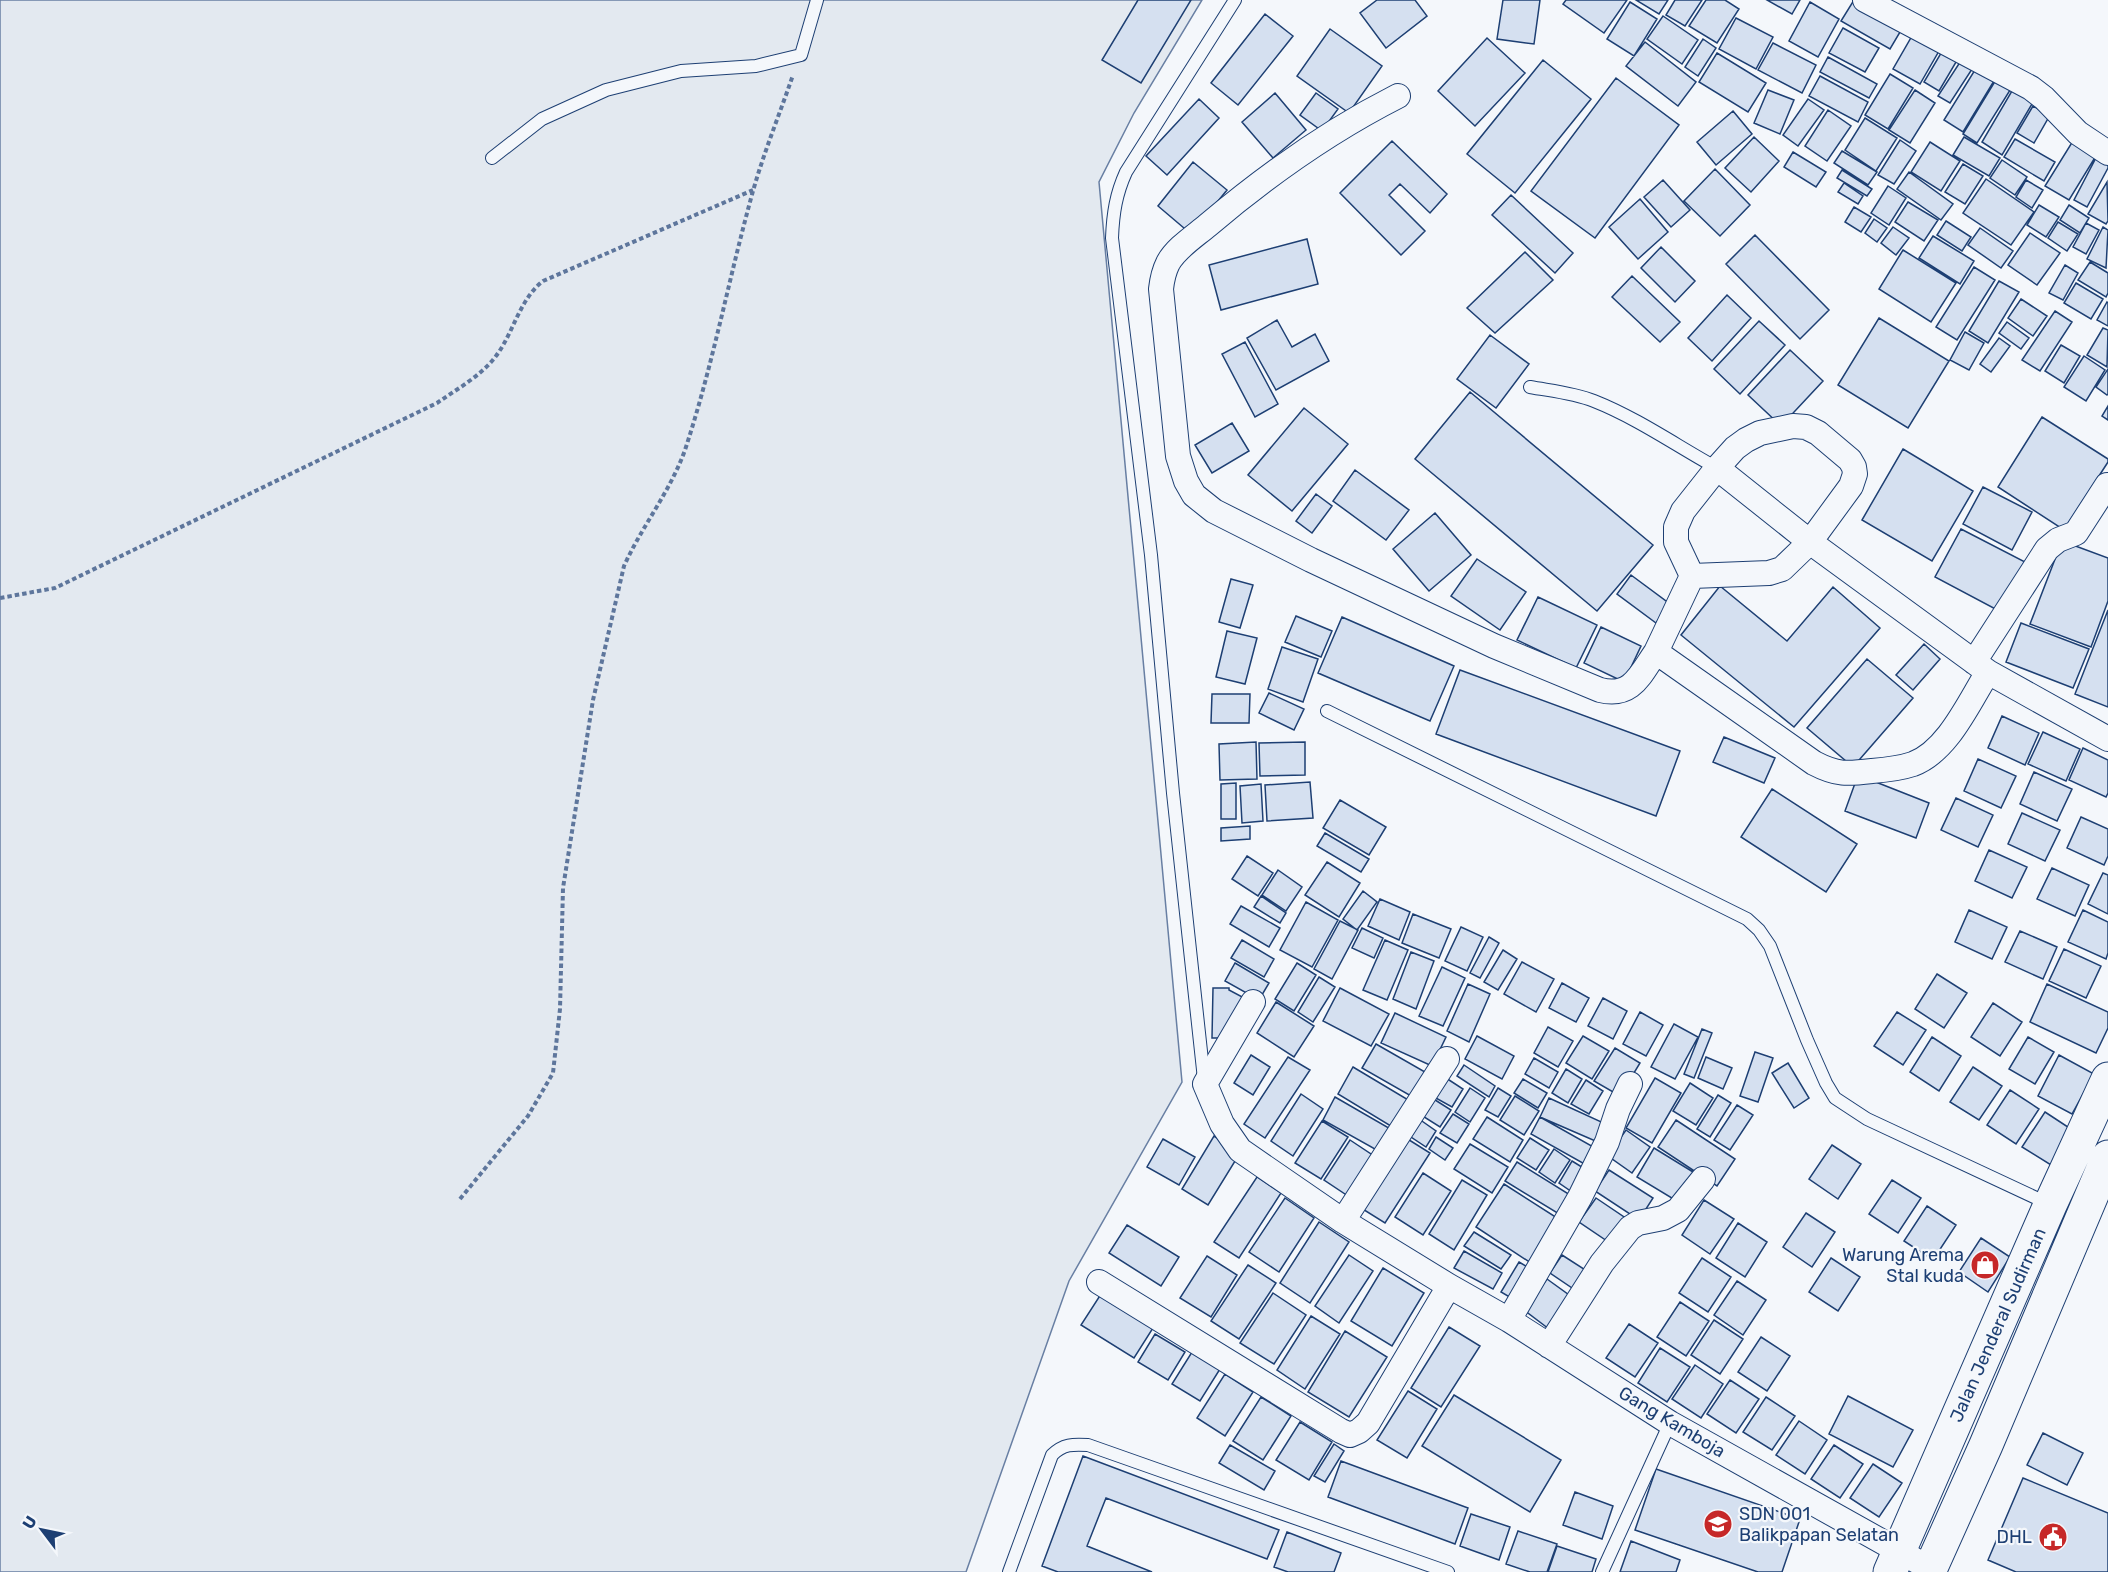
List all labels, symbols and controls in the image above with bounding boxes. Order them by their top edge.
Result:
street label: Jalan Jenderal Sudirman [1945,1224,2051,1426]
place label: Warung Arema Stal kuda [1842,1244,1964,1287]
shop icon: Warung Arema Stal kuda [1969,1249,2001,1281]
street label: Gang Kamboja [1615,1382,1729,1462]
north arrow [12,1500,72,1560]
place label: SDN 001 Balikpapan Selatan [1739,1503,1899,1546]
school or university icon: SDN 001 Balikpapan Selatan [1702,1508,1734,1540]
text: U [19,1512,41,1532]
public building icon: DHL [2037,1521,2069,1553]
place label: DHL [1997,1526,2032,1548]

